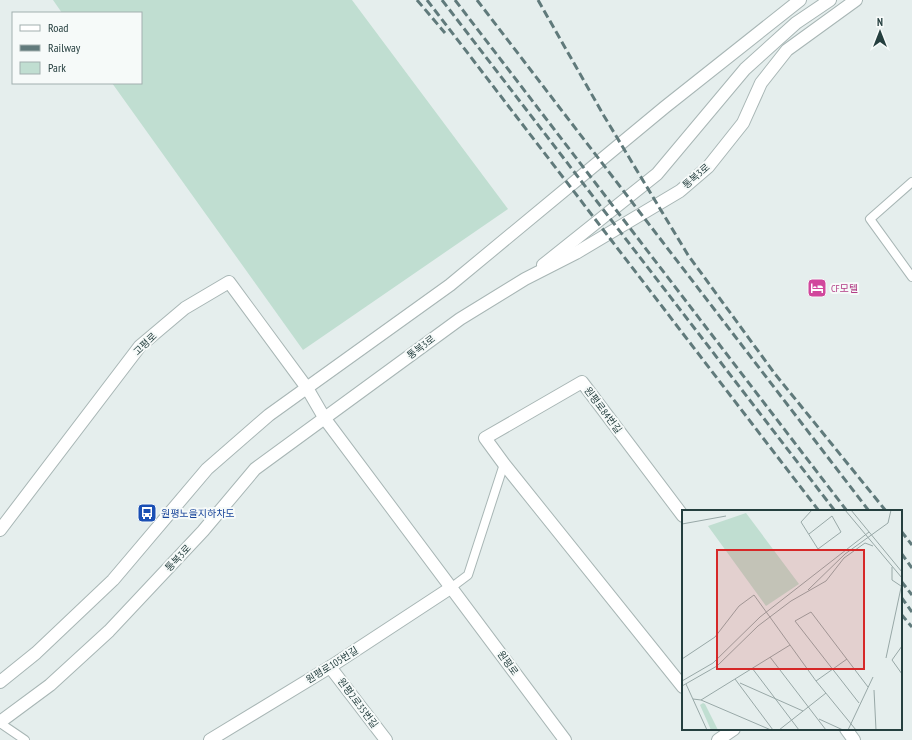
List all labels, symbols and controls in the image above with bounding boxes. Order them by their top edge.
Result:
legend [12,12,142,84]
north arrow [860,12,900,52]
text: N [877,15,883,29]
text: Road [48,20,68,35]
text: Railway [48,40,81,55]
text: Park [48,60,66,75]
street label: 통복3로 [680,161,712,191]
hotel icon: CF모텔 [806,277,828,299]
place label: CF모텔 [831,282,858,295]
street label: 고평로 [131,330,159,358]
street label: 통복3로 [404,332,438,362]
street label: 원평로84번길 [581,384,625,436]
bus stop icon: 원평노을지하차도 [136,502,158,524]
place label: 원평노을지하차도 [161,507,235,520]
inset map [682,510,902,730]
street label: 통복3로 [162,542,194,574]
street label: 원평로105번길 [303,644,361,686]
street label: 원평로 [495,648,521,678]
street label: 원평2로35번길 [335,675,381,731]

